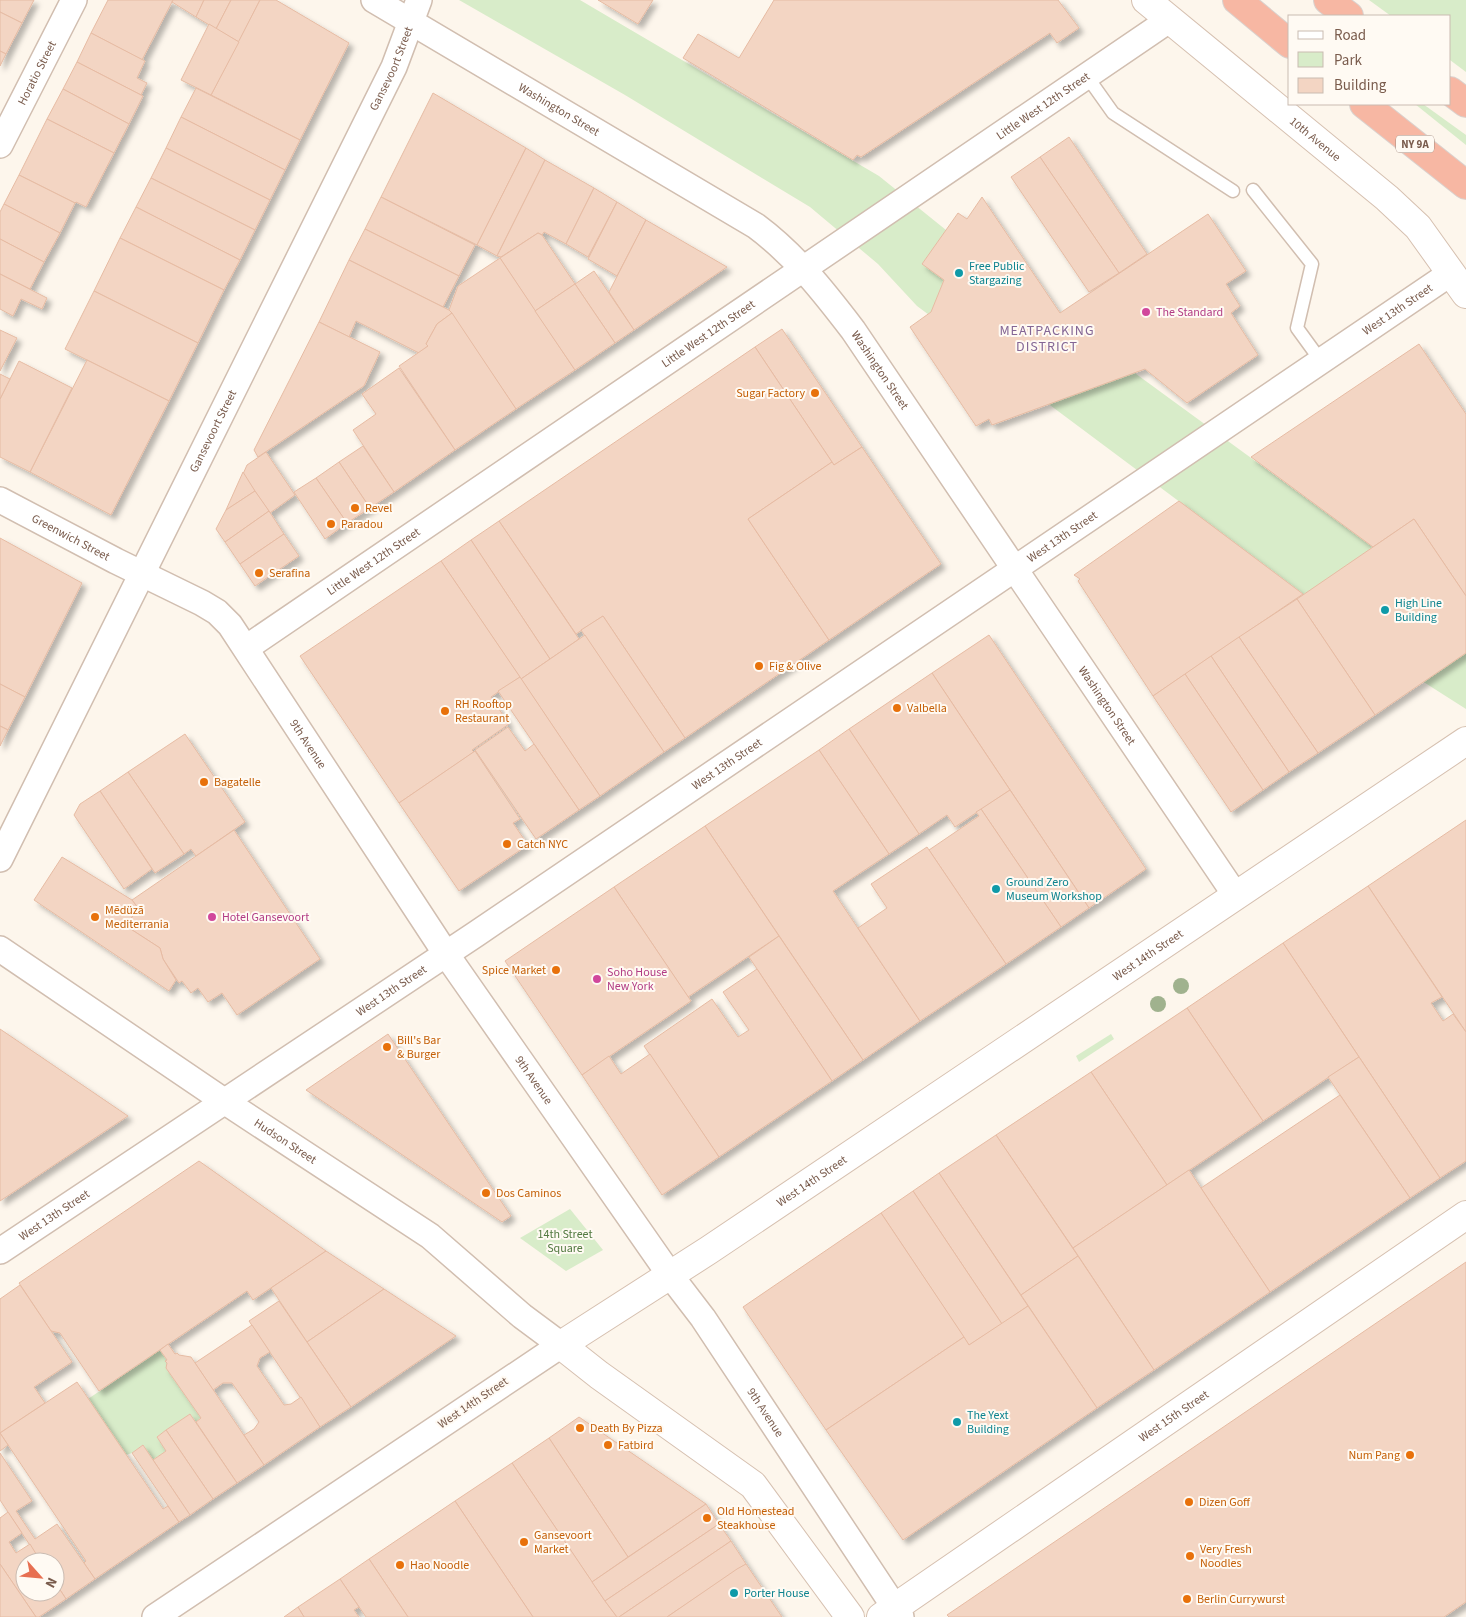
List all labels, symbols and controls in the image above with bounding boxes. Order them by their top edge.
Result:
legend [1288,15,1451,105]
street label: Gansevoort Street [365,24,417,114]
text: Road [1334,25,1366,46]
street label: Horatio Street [13,38,60,108]
text: Park [1334,50,1363,71]
street label: Little West 12th Street [993,68,1093,144]
text: Building [1334,75,1387,96]
street label: Washington Street [515,79,603,140]
street label: 10th Avenue [1286,113,1345,165]
road number: NY 9A [1396,136,1434,152]
place label: Free Public Stargazing [969,258,1025,289]
marker: Free Public Stargazing [953,267,965,279]
street label: West 13th Street [1359,279,1436,339]
street label: Little West 12th Street [658,296,758,371]
place label: The Standard [1156,304,1223,321]
marker: The Standard [1140,306,1152,318]
district label: MEATPACKING DISTRICT [999,321,1095,357]
street label: Washington Street [847,327,913,413]
place label: Sugar Factory [736,385,805,402]
street label: Gansevoort Street [185,387,241,475]
marker: Sugar Factory [809,387,821,399]
place label: Revel [365,500,392,517]
marker: Revel [349,502,361,514]
street label: West 13th Street [1024,507,1101,567]
street label: Greenwich Street [29,510,113,565]
place label: Paradou [341,516,383,533]
marker: Paradou [325,518,337,530]
street label: Little West 12th Street [323,523,423,599]
place label: Serafina [269,565,310,582]
marker: Serafina [253,567,265,579]
place label: High Line Building [1395,595,1442,626]
marker: High Line Building [1379,604,1391,616]
place label: Fig & Olive [769,658,822,675]
marker: Fig & Olive [753,660,765,672]
street label: Washington Street [1074,663,1140,748]
place label: RH Rooftop Restaurant [455,696,512,727]
place label: Valbella [907,700,947,717]
marker: Valbella [891,702,903,714]
marker: RH Rooftop Restaurant [439,705,451,717]
street label: 9th Avenue [286,716,331,772]
street label: West 13th Street [688,734,765,794]
place label: Bagatelle [214,774,261,791]
marker: Bagatelle [198,776,210,788]
place label: Catch NYC [517,836,568,853]
marker: Catch NYC [501,838,513,850]
place label: Ground Zero Museum Workshop [1006,874,1102,905]
marker: Ground Zero Museum Workshop [990,883,1002,895]
place label: Mēdüzā Mediterrania [105,902,169,933]
place label: Hotel Gansevoort [222,909,309,926]
marker: Mēdüzā Mediterrania [89,911,101,923]
marker: Hotel Gansevoort [206,911,218,923]
street label: West 14th Street [1109,925,1186,985]
street label: West 13th Street [352,961,430,1020]
place label: Spice Market [482,962,546,979]
marker: Spice Market [550,964,562,976]
place label: Soho House New York [607,964,667,995]
marker: Soho House New York [591,973,603,985]
place label: Bill's Bar & Burger [397,1032,441,1063]
marker: Bill's Bar & Burger [381,1041,393,1053]
street label: 9th Avenue [511,1052,557,1108]
street label: Hudson Street [251,1114,320,1168]
street label: West 14th Street [773,1151,850,1211]
street label: West 13th Street [15,1185,93,1245]
place label: Dos Caminos [496,1185,561,1202]
marker: Dos Caminos [480,1187,492,1199]
park label: 14th Street Square [538,1226,592,1257]
street label: West 14th Street [434,1373,512,1433]
street label: 9th Avenue [743,1384,788,1440]
street label: West 15th Street [1135,1386,1212,1446]
place label: The Yext Building [967,1407,1009,1438]
marker: The Yext Building [951,1416,963,1428]
place label: Death By Pizza [590,1420,663,1437]
marker: Death By Pizza [574,1422,586,1434]
place label: Fatbird [618,1437,654,1454]
marker: Fatbird [602,1439,614,1451]
place label: Num Pang [1348,1447,1400,1464]
marker: Num Pang [1404,1449,1416,1461]
place label: Dizen Goff [1199,1494,1251,1511]
marker: Dizen Goff [1183,1496,1195,1508]
place label: Old Homestead Steakhouse [717,1503,795,1534]
marker: Old Homestead Steakhouse [701,1512,713,1524]
place label: Gansevoort Market [534,1527,592,1558]
marker: Gansevoort Market [518,1536,530,1548]
place label: Very Fresh Noodles [1200,1541,1252,1572]
marker: Very Fresh Noodles [1184,1550,1196,1562]
north arrow [15,1552,65,1602]
place label: Hao Noodle [410,1557,469,1574]
marker: Hao Noodle [394,1559,406,1571]
text: N [40,1574,62,1591]
place label: Porter House [744,1585,809,1602]
marker: Porter House [728,1587,740,1599]
place label: Berlin Currywurst [1197,1591,1285,1608]
marker: Berlin Currywurst [1181,1593,1193,1605]

